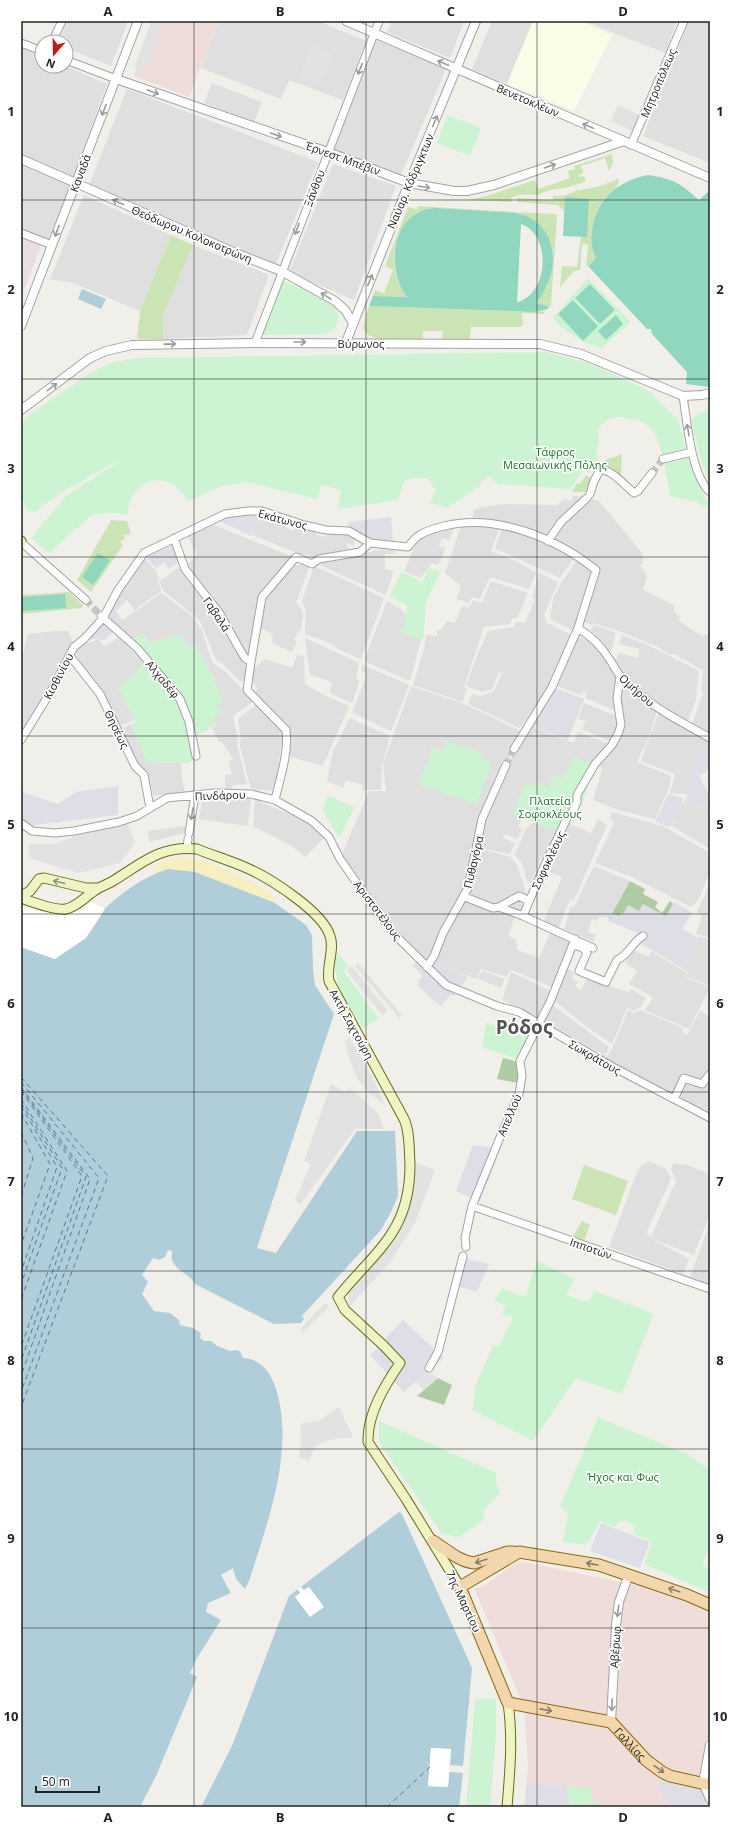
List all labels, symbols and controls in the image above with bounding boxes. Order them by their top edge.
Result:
text: A [104,2,113,20]
text: B [276,2,285,20]
text: C [447,2,455,20]
text: D [618,2,628,20]
north arrow [34,34,74,74]
street label: Μητροπόλεως [637,46,679,120]
text: N [44,55,57,72]
one-way arrow [438,59,450,66]
one-way arrow [355,63,363,75]
street label: Βενετοκλέων [494,80,562,120]
one-way arrow [146,89,158,97]
text: 1 [7,102,15,120]
text: 1 [716,102,724,120]
one-way arrow [100,103,108,115]
one-way arrow [432,115,440,127]
one-way arrow [583,121,595,129]
one-way arrow [269,131,281,139]
street label: Ναύαρ. Κόδριγκτων [383,131,437,231]
street label: Έρνεστ Μπέβιν [303,137,382,178]
street label: Καναδά [66,152,94,194]
one-way arrow [544,162,557,169]
street label: Ξάνθου [300,167,328,209]
one-way arrow [418,183,431,191]
one-way arrow [113,198,125,205]
street label: Θεόδωρου Κολοκοτρώνη [129,202,255,266]
one-way arrow [293,223,301,235]
one-way arrow [53,224,61,236]
one-way arrow [367,274,375,286]
text: 2 [7,280,15,298]
text: 2 [716,280,724,298]
one-way arrow [320,291,332,299]
street label: Βύρωνος [338,336,384,351]
one-way arrow [293,338,306,346]
one-way arrow [163,340,176,348]
one-way arrow [47,383,58,391]
one-way arrow [684,424,692,437]
park label: Τάφρος Μεσαιωνικής Πόλης [503,444,607,472]
text: 3 [7,459,15,477]
text: 3 [716,459,724,477]
street label: Εκάτωνος [257,505,309,533]
street label: Γαβαλά [200,594,234,634]
text: 4 [7,637,15,655]
text: 4 [716,637,724,655]
street label: Κισθινίου [40,650,77,702]
street label: Αλχαδέφ [143,657,183,701]
street label: Ομήρου [616,670,658,710]
street label: Θησέως [101,707,133,751]
street label: Πινδάρου [194,787,246,803]
park label: Πλατεία Σοφοκλέους [519,793,581,821]
one-way arrow [188,807,196,820]
text: 5 [7,815,15,833]
text: 5 [716,815,724,833]
street label: Σοφοκλέους [528,828,568,892]
street label: Πυθαγόρα [460,834,486,890]
street label: Αριστοτέλους [351,877,405,943]
one-way arrow [53,878,66,885]
street label: Ακτή Σαχτούρη [326,986,378,1062]
text: 6 [7,994,15,1012]
text: 6 [716,994,724,1012]
district label: Ρόδος [496,1014,553,1040]
street label: Σωκράτους [566,1036,624,1078]
street label: Απελλού [493,1091,525,1138]
text: 7 [7,1172,15,1190]
text: 7 [716,1172,724,1190]
street label: Ιπποτών [568,1234,614,1262]
text: 8 [7,1351,15,1369]
text: 8 [716,1351,724,1369]
park label: Ήχος και Φως [586,1469,659,1484]
text: 9 [7,1529,15,1547]
text: 9 [716,1529,724,1547]
one-way arrow [475,1558,488,1565]
one-way arrow [586,1559,599,1567]
street label: 7ης Μαρτίου [443,1568,485,1635]
one-way arrow [668,1586,681,1593]
one-way arrow [614,1604,622,1617]
street label: Αβέρωφ [606,1625,624,1669]
one-way arrow [608,1698,615,1711]
one-way arrow [540,1706,553,1714]
text: 10 [4,1707,18,1725]
text: 10 [713,1707,727,1725]
street label: Γαλλίας [612,1724,650,1763]
one-way arrow [653,1765,664,1773]
scale bar [36,1768,99,1794]
text: 50 m [42,1773,70,1790]
text: A [104,1808,113,1826]
text: B [276,1808,285,1826]
text: C [447,1808,455,1826]
text: D [618,1808,628,1826]

